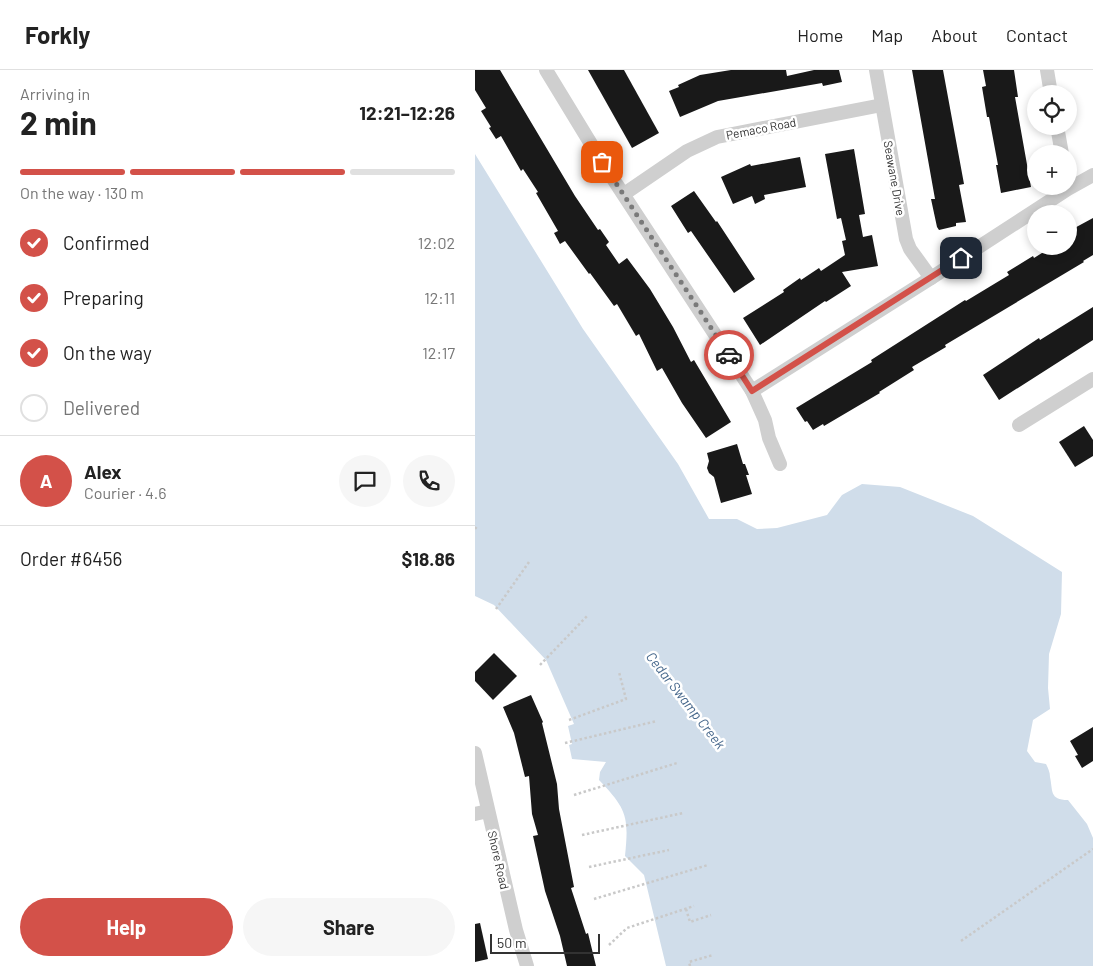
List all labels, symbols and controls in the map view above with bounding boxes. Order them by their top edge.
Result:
text: Forkly [25,20,90,49]
text: Home [797,24,843,46]
text: Map [871,24,903,46]
text: About [931,24,978,46]
text: Contact [1006,24,1068,46]
text: Arriving in [20,84,90,103]
map controls [1027,85,1077,255]
button: locate [1027,85,1077,135]
text: 12:21–12:26 [359,101,455,124]
text: 2 min [20,103,97,141]
street label: Pemaco Road [725,114,797,142]
street label: Seawane Drive [882,139,908,217]
pin [581,141,623,183]
button: + [1027,145,1077,195]
icon: bag [588,148,616,176]
text: On the way · 130 m [20,183,144,202]
button: − [1027,205,1077,255]
icon: check [20,229,48,257]
text: Confirmed [63,231,150,254]
text: 12:02 [418,233,455,252]
pin [940,237,982,279]
icon: home [947,244,975,272]
icon: check [20,284,48,312]
text: Preparing [63,286,144,309]
text: 12:11 [424,288,455,307]
courier [704,330,754,380]
icon: check [20,339,48,367]
text: On the way [63,341,152,364]
icon: car [715,341,743,369]
text: 12:17 [422,343,455,362]
text: Delivered [63,396,140,419]
button: chat [339,455,391,507]
button: phone [403,455,455,507]
text: Alex [84,460,122,483]
text: A [40,469,52,492]
text: Courier · 4.6 [84,483,167,502]
text: Order #6456 [20,547,122,570]
text: $18.86 [402,547,455,570]
water label: Cedar Swamp Creek [643,648,729,752]
street label: Shore Road [485,829,513,891]
button: Help [20,898,233,956]
button: Share [243,898,455,956]
scale bar [490,931,600,954]
text: 50 m [497,934,526,951]

